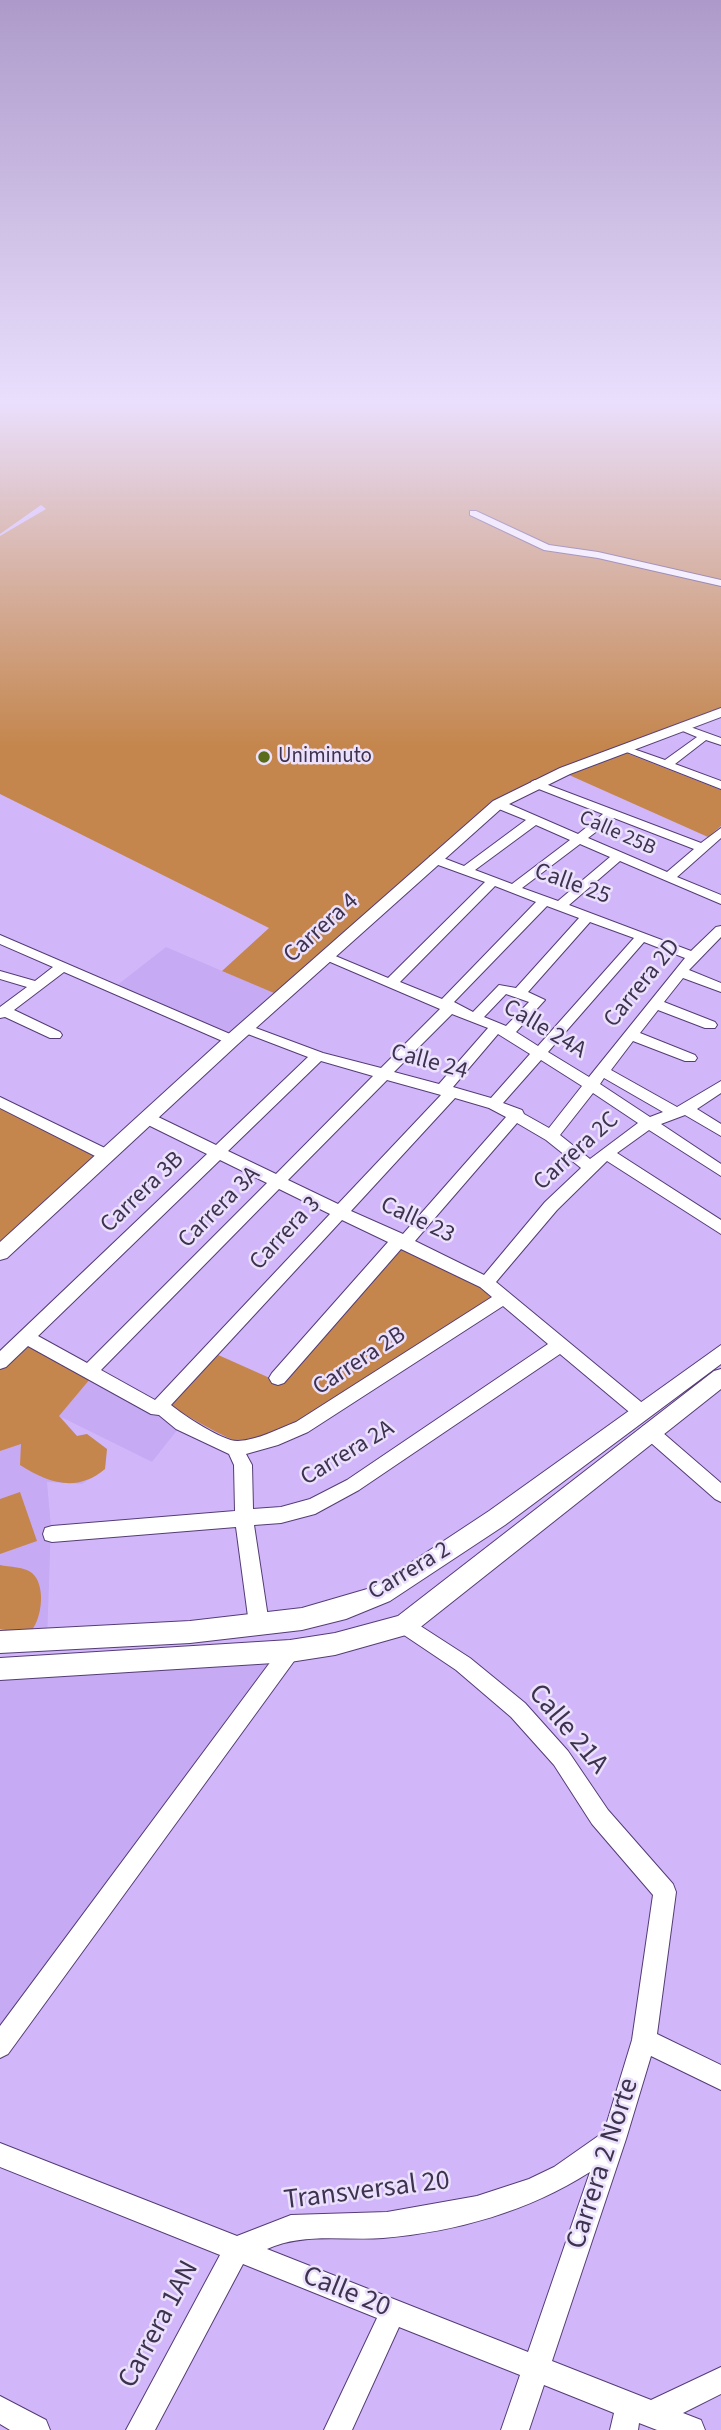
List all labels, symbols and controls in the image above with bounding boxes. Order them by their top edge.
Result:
place label: Uniminuto [278,744,372,770]
marker: Uniminuto [256,749,272,765]
street label: Calle 25B [575,806,659,862]
street label: Calle 25 [530,858,614,912]
street label: Carrera 4 [279,888,365,970]
street label: Carrera 2D [599,934,687,1034]
street label: Calle 24A [497,994,591,1066]
street label: Calle 24 [387,1039,471,1087]
street label: Carrera 2C [529,1106,625,1198]
street label: Carrera 3B [95,1146,191,1240]
street label: Carrera 3A [173,1161,267,1255]
street label: Carrera 3 [245,1191,327,1277]
street label: Calle 23 [375,1191,459,1251]
street label: Carrera 2B [308,1321,412,1403]
street label: Carrera 2A [296,1415,400,1493]
street label: Carrera 2 [364,1536,456,1608]
street label: Calle 21A [520,1678,614,1782]
street label: Carrera 2 Norte [561,2074,647,2254]
street label: Transversal 20 [282,2165,452,2219]
street label: Carrera 1AN [113,2256,207,2394]
street label: Calle 20 [297,2260,395,2326]

